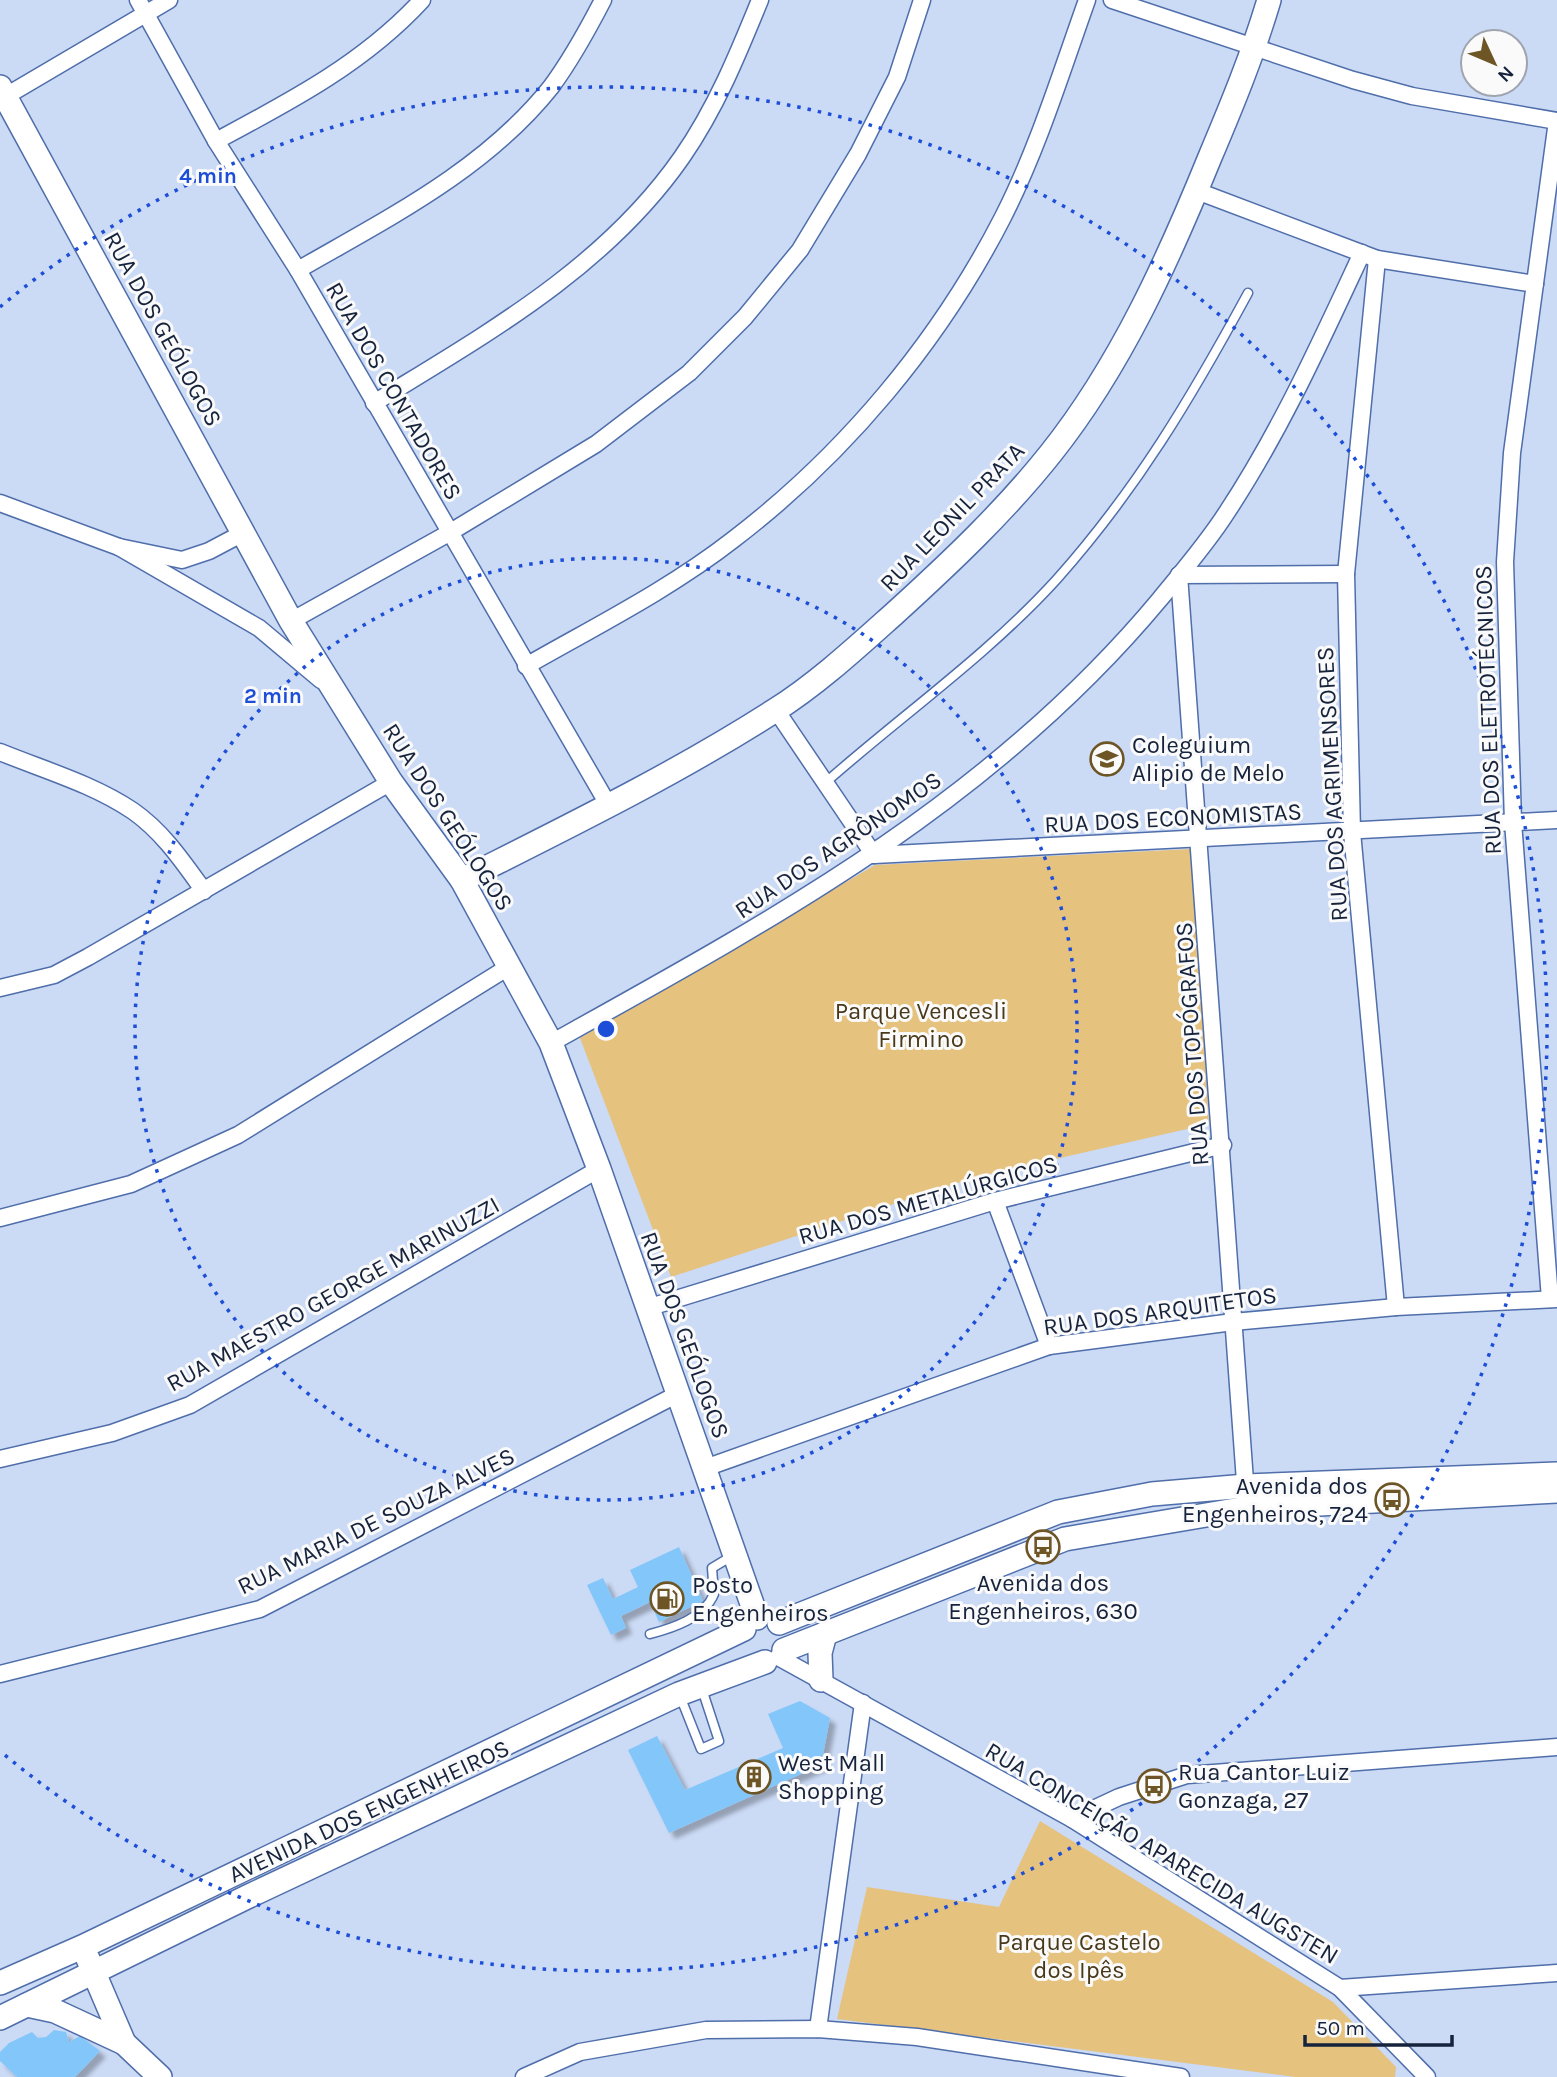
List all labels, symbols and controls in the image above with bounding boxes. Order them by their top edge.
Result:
north arrow [1459,28,1529,98]
text: N [1493,62,1518,87]
text: 4 min [179,164,237,188]
street label: RUA DOS GEÓLOGOS [98,227,228,431]
street label: RUA DOS CONTADORES [320,277,468,505]
street label: RUA LEONIL PRATA [874,437,1030,597]
street label: RUA DOS ELETROTÉCNICOS [1468,565,1507,855]
street label: RUA DOS AGRIMENSORES [1311,646,1353,922]
text: 2 min [244,684,302,708]
street label: RUA DOS GEÓLOGOS [377,718,519,916]
place label: Coleguium Alipio de Melo [1132,731,1284,787]
school or university icon: Coleguium Alipio de Melo [1088,740,1126,778]
street label: RUA DOS AGRÔNOMOS [729,765,947,925]
street label: RUA DOS ECONOMISTAS [1043,797,1303,839]
street label: RUA DOS TOPÓGRAFOS [1170,921,1214,1167]
park label: Parque Vencesli Firmino [835,997,1007,1053]
centre of rings [594,1017,618,1041]
street label: RUA DOS METALÚRGICOS [795,1149,1061,1250]
street label: RUA MAESTRO GEORGE MARINUZZI [162,1191,504,1397]
street label: RUA DOS GEÓLOGOS [635,1228,735,1442]
street label: RUA DOS ARQUITETOS [1041,1281,1279,1341]
street label: RUA MARIA DE SOUZA ALVES [233,1442,519,1600]
place label: Avenida dos Engenheiros, 724 [1182,1472,1368,1528]
bus stop icon: Avenida dos Engenheiros, 724 [1373,1481,1411,1519]
bus stop icon: Avenida dos Engenheiros, 630 [1024,1528,1062,1566]
place label: Avenida dos Engenheiros, 630 [948,1569,1138,1625]
place label: Posto Engenheiros [692,1571,829,1627]
fuel station icon: Posto Engenheiros [648,1580,686,1618]
street label: AVENIDA DOS ENGENHEIROS [224,1734,514,1888]
street label: RUA CONCEIÇÃO APARECIDA AUGSTEN [980,1736,1344,1970]
place label: West Mall Shopping [778,1749,885,1805]
building icon: West Mall Shopping [735,1758,773,1796]
place label: Rua Cantor Luiz Gonzaga, 27 [1178,1758,1349,1814]
bus stop icon: Rua Cantor Luiz Gonzaga, 27 [1135,1767,1173,1805]
park label: Parque Castelo dos Ipês [997,1928,1161,1984]
scale bar [1305,2004,1452,2048]
text: 50 m [1316,2016,1365,2040]

